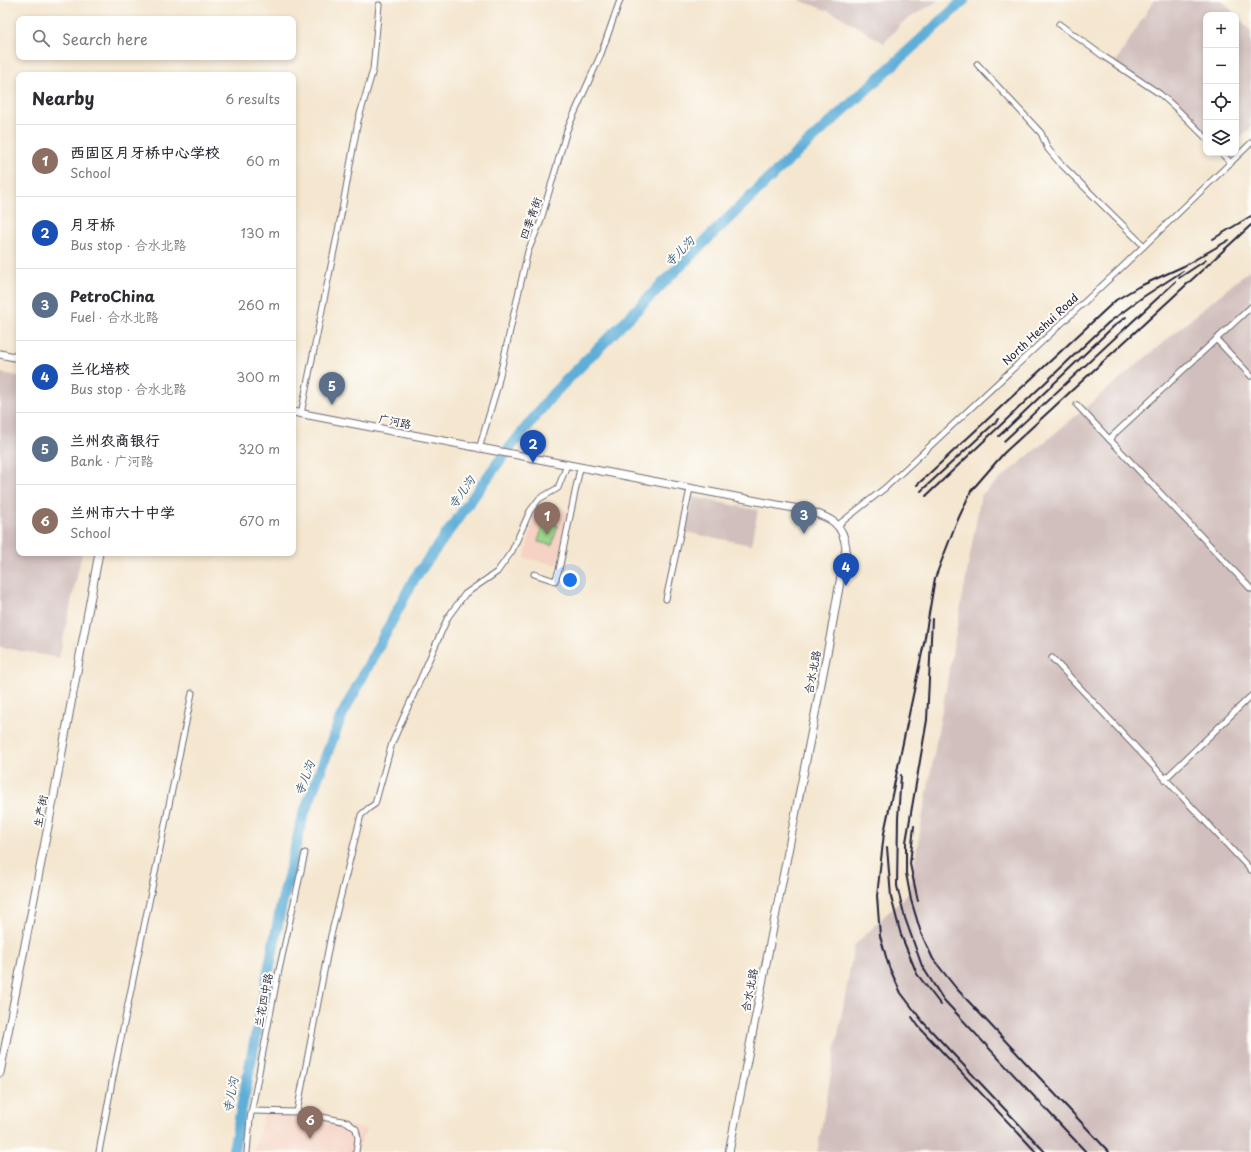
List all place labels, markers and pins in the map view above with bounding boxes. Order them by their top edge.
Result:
pin: 5 [319,372,345,405]
pin: 2 [520,430,546,463]
pin: 3 [791,501,817,534]
pin: 1 [534,502,560,535]
pin: 4 [833,553,859,586]
pin: 6 [297,1106,323,1139]

